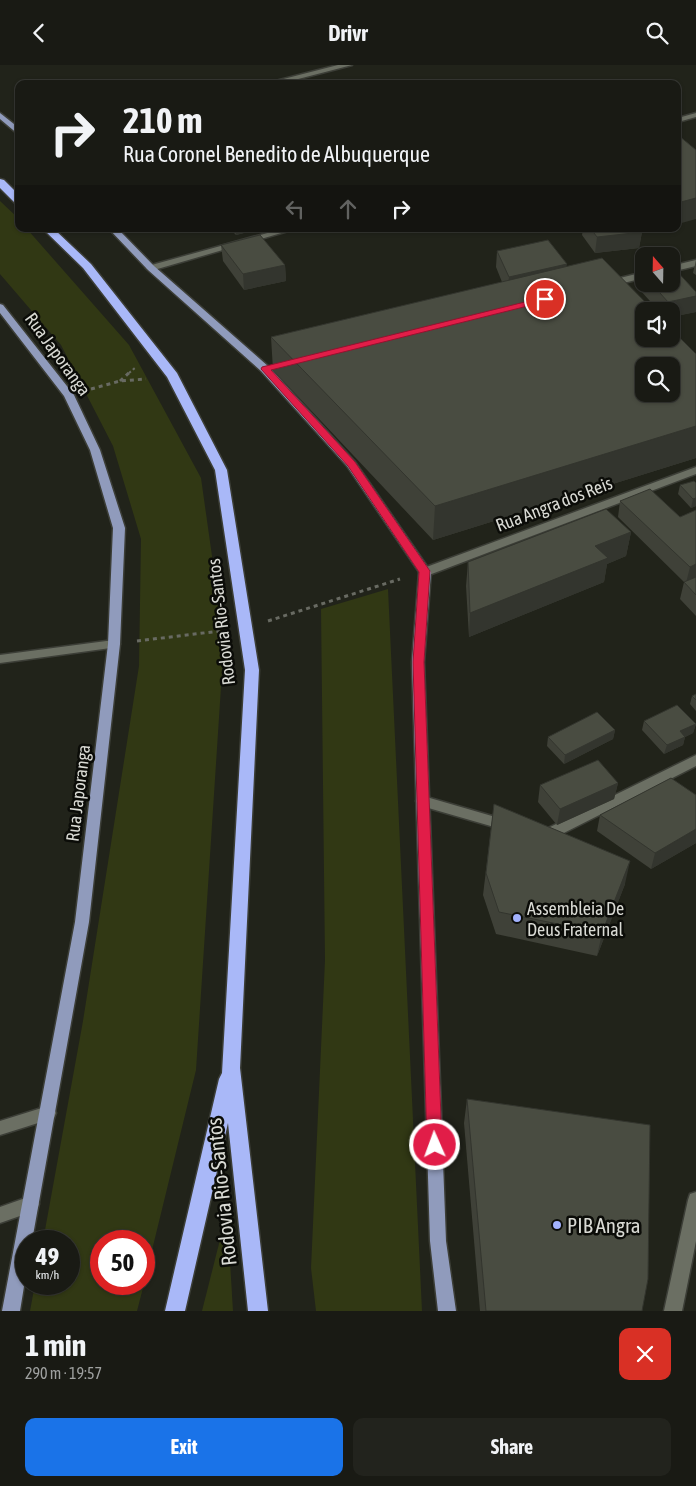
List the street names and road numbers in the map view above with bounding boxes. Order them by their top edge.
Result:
street label: Rua Japoranga [21,308,95,400]
street label: Rua Angra dos Reis [493,472,615,536]
street label: Rodovia Rio-Santos [203,558,239,686]
street label: Rua Japoranga [62,743,94,843]
street label: Rodovia Rio-Santos [201,1117,241,1267]

